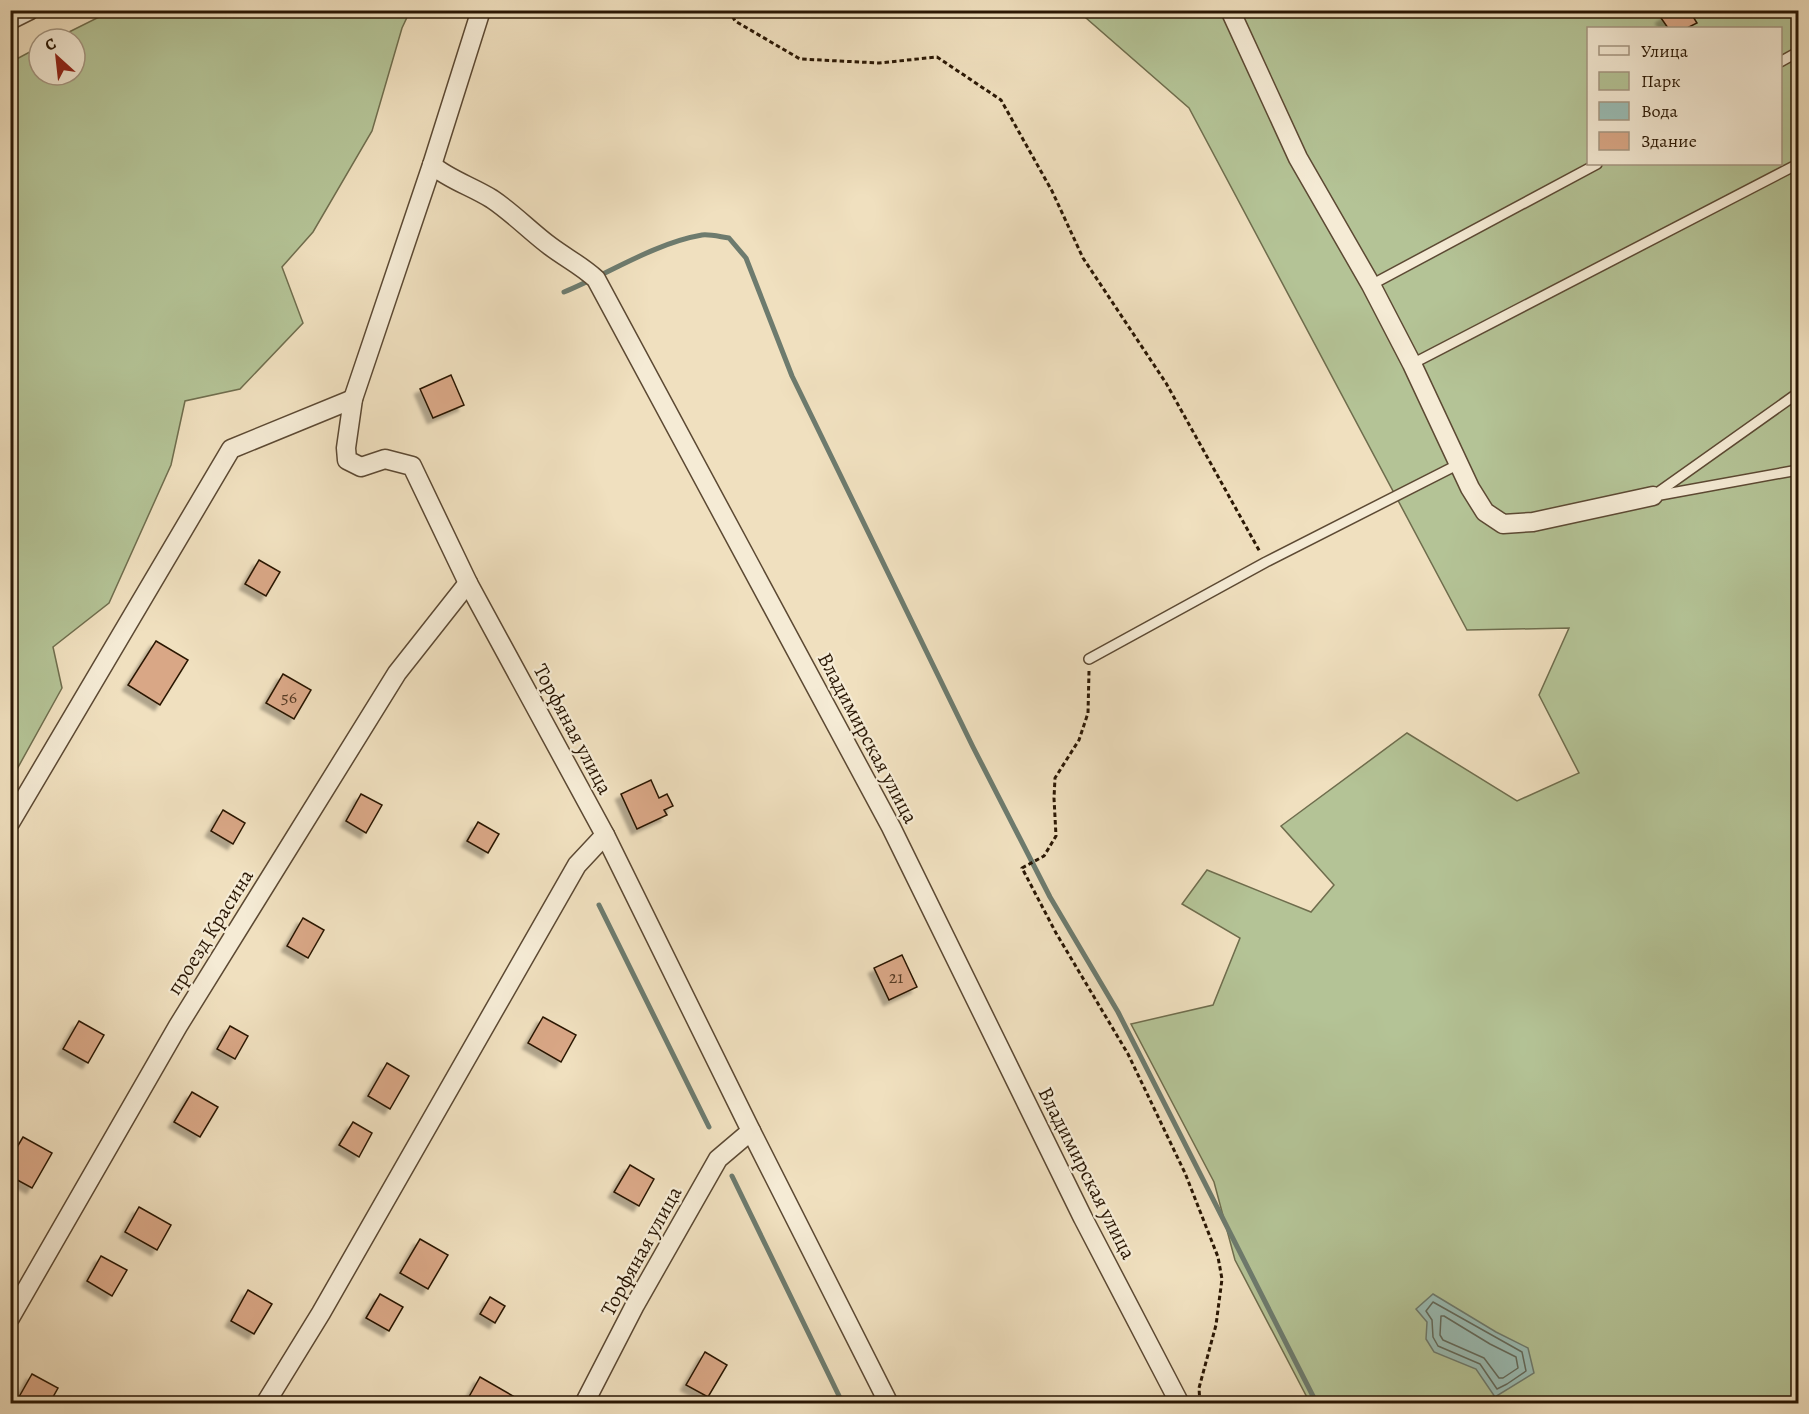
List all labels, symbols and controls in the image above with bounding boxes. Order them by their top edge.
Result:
north arrow [27,27,87,87]
legend [1587,27,1782,165]
text: С [41,32,60,57]
text: Улица [1641,39,1689,63]
text: Парк [1641,69,1681,93]
text: Вода [1641,99,1679,123]
text: Здание [1641,129,1697,153]
street label: Владимирская улица [811,648,925,829]
street label: Торфяная улица [527,659,619,800]
house number: 56 [281,685,297,709]
street label: проезд Красина [160,863,260,1000]
house number: 21 [889,965,903,989]
street label: Владимирская улица [1031,1082,1143,1264]
street label: Торфяная улица [594,1181,688,1321]

